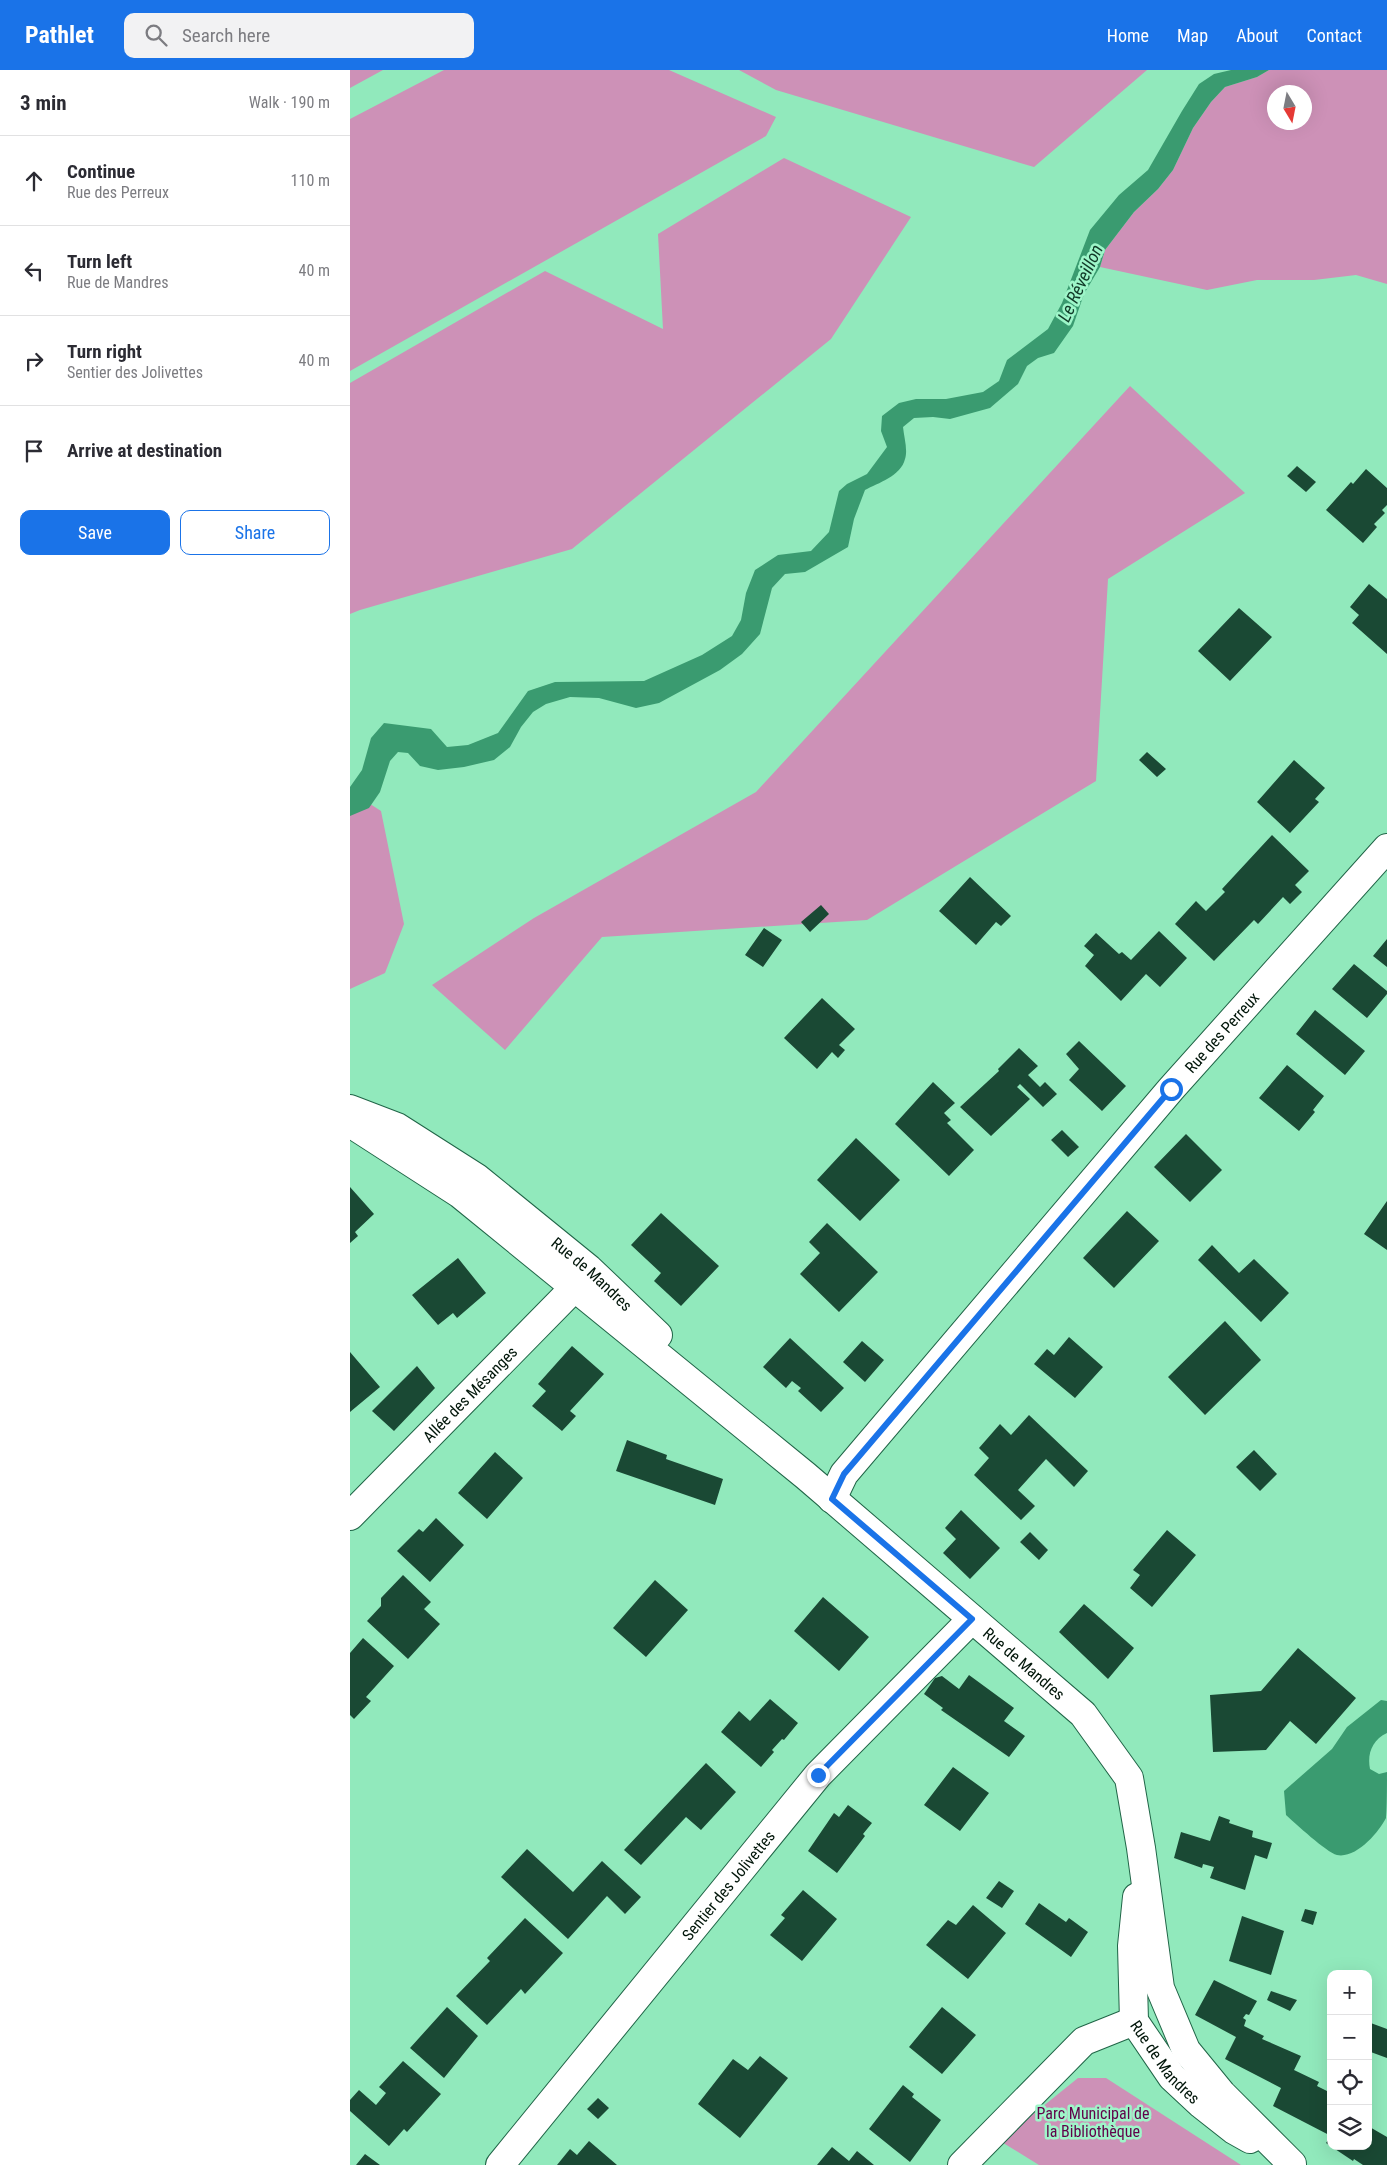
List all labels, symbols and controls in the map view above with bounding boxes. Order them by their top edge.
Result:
search box [124,13,474,58]
text: Pathlet [25,21,94,49]
icon: search [142,21,170,49]
text: Search here [182,24,270,47]
text: Home [1107,25,1149,46]
text: Map [1177,25,1208,46]
text: About [1236,25,1278,46]
text: Contact [1306,25,1362,46]
north arrow [1267,85,1312,130]
text: 3 min [20,91,67,115]
text: Walk · 190 m [249,93,330,112]
text: Continue [67,160,135,183]
icon: ahead [20,167,48,195]
text: 110 m [291,171,330,190]
text: Rue des Perreux [67,183,169,202]
water label: Le Réveillon [1053,241,1107,325]
text: Turn left [67,250,132,273]
icon: left [20,257,48,285]
text: 40 m [298,261,330,280]
text: Rue de Mandres [67,273,168,292]
text: Turn right [67,340,142,363]
icon: right [20,347,48,375]
text: 40 m [298,351,330,370]
text: Sentier des Jolivettes [67,363,203,382]
icon: arrive [20,437,48,465]
text: Arrive at destination [67,439,222,462]
button: Save [20,510,170,555]
button: Share [180,510,330,555]
street label: Rue des Perreux [1181,988,1263,1077]
route start [1160,1078,1183,1101]
street label: Rue de Mandres [548,1233,636,1315]
street label: Allée des Mésanges [419,1342,521,1446]
street label: Rue de Mandres [980,1623,1069,1704]
route end [807,1764,830,1787]
street label: Sentier des Jolivettes [678,1827,778,1944]
map controls [1327,1970,1372,2150]
button: + [1327,1970,1372,2015]
button: − [1327,2015,1372,2060]
street label: Rue de Mandres [1127,2016,1204,2108]
button: locate [1327,2060,1372,2105]
park label: Parc Municipal de la Bibliothèque [1037,2104,1149,2141]
button: layers [1327,2105,1372,2150]

